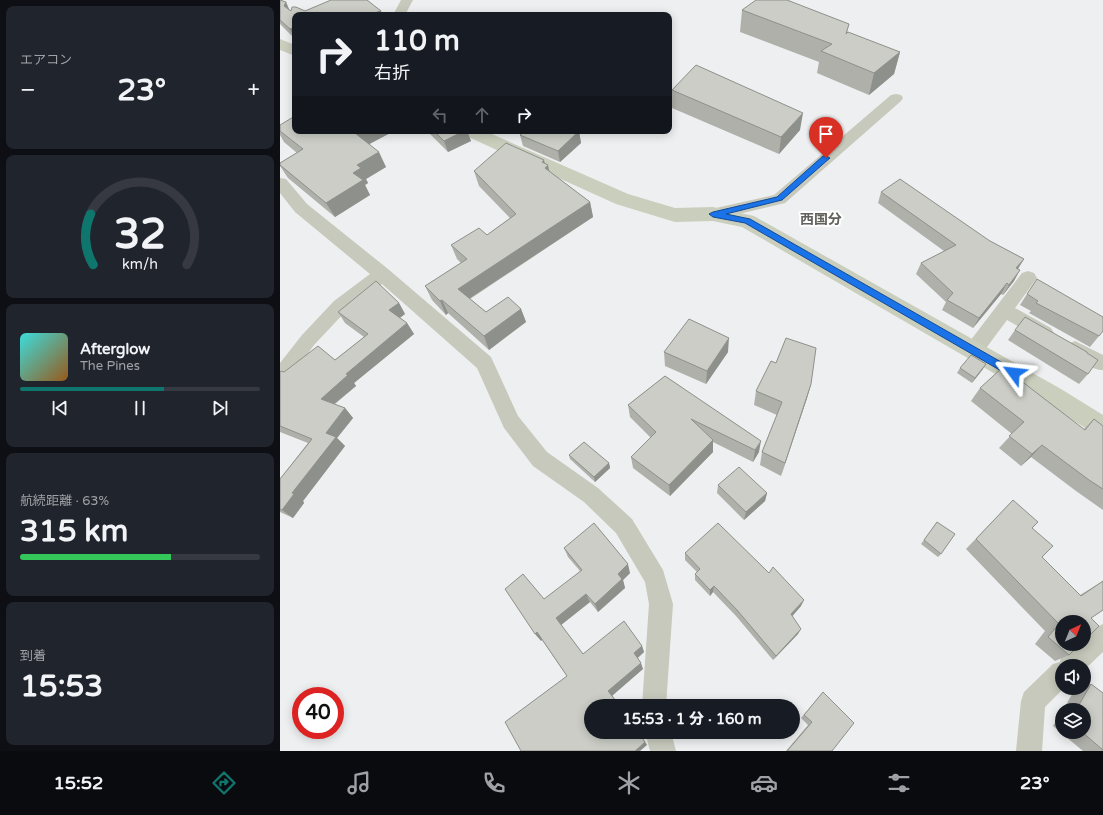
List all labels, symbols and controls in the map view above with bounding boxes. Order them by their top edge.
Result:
text: 110 m [374,24,460,58]
icon: right [308,28,360,80]
text: エアコン [20,52,72,68]
text: 右折 [374,62,410,84]
text: 23° [117,72,166,109]
text: − [20,77,36,103]
text: + [248,77,260,103]
icon: left [429,104,451,126]
icon: ahead [471,104,493,126]
icon: right [513,104,535,126]
pin [809,117,843,158]
icon: arrive [815,123,837,145]
text: 32 [114,209,166,259]
district label: 西国分 [800,211,842,228]
text: km/h [122,255,158,272]
text: Afterglow [80,340,150,358]
position arrow [993,352,1035,394]
text: The Pines [80,358,140,374]
icon: previous [49,397,71,419]
icon: pause [129,397,151,419]
icon: next [209,397,231,419]
text: 航続距離 · 63% [20,493,109,509]
text: 315 km [20,513,128,550]
north arrow [1055,615,1091,651]
map controls [1055,615,1091,739]
text: 到着 [20,648,46,664]
button: sound [1055,659,1091,695]
text: 15:53 [20,668,103,705]
speed limit sign: 40 [292,687,344,739]
button: layers [1055,703,1091,739]
text: 15:53 · 1 分 · 160 m [622,710,762,728]
icon: directions [210,769,238,797]
icon: music [345,769,373,797]
icon: phone [480,769,508,797]
icon: climate [615,769,643,797]
icon: car [750,769,778,797]
icon: filters [885,769,913,797]
text: 15:52 [53,772,103,794]
text: 23° [1020,772,1049,794]

